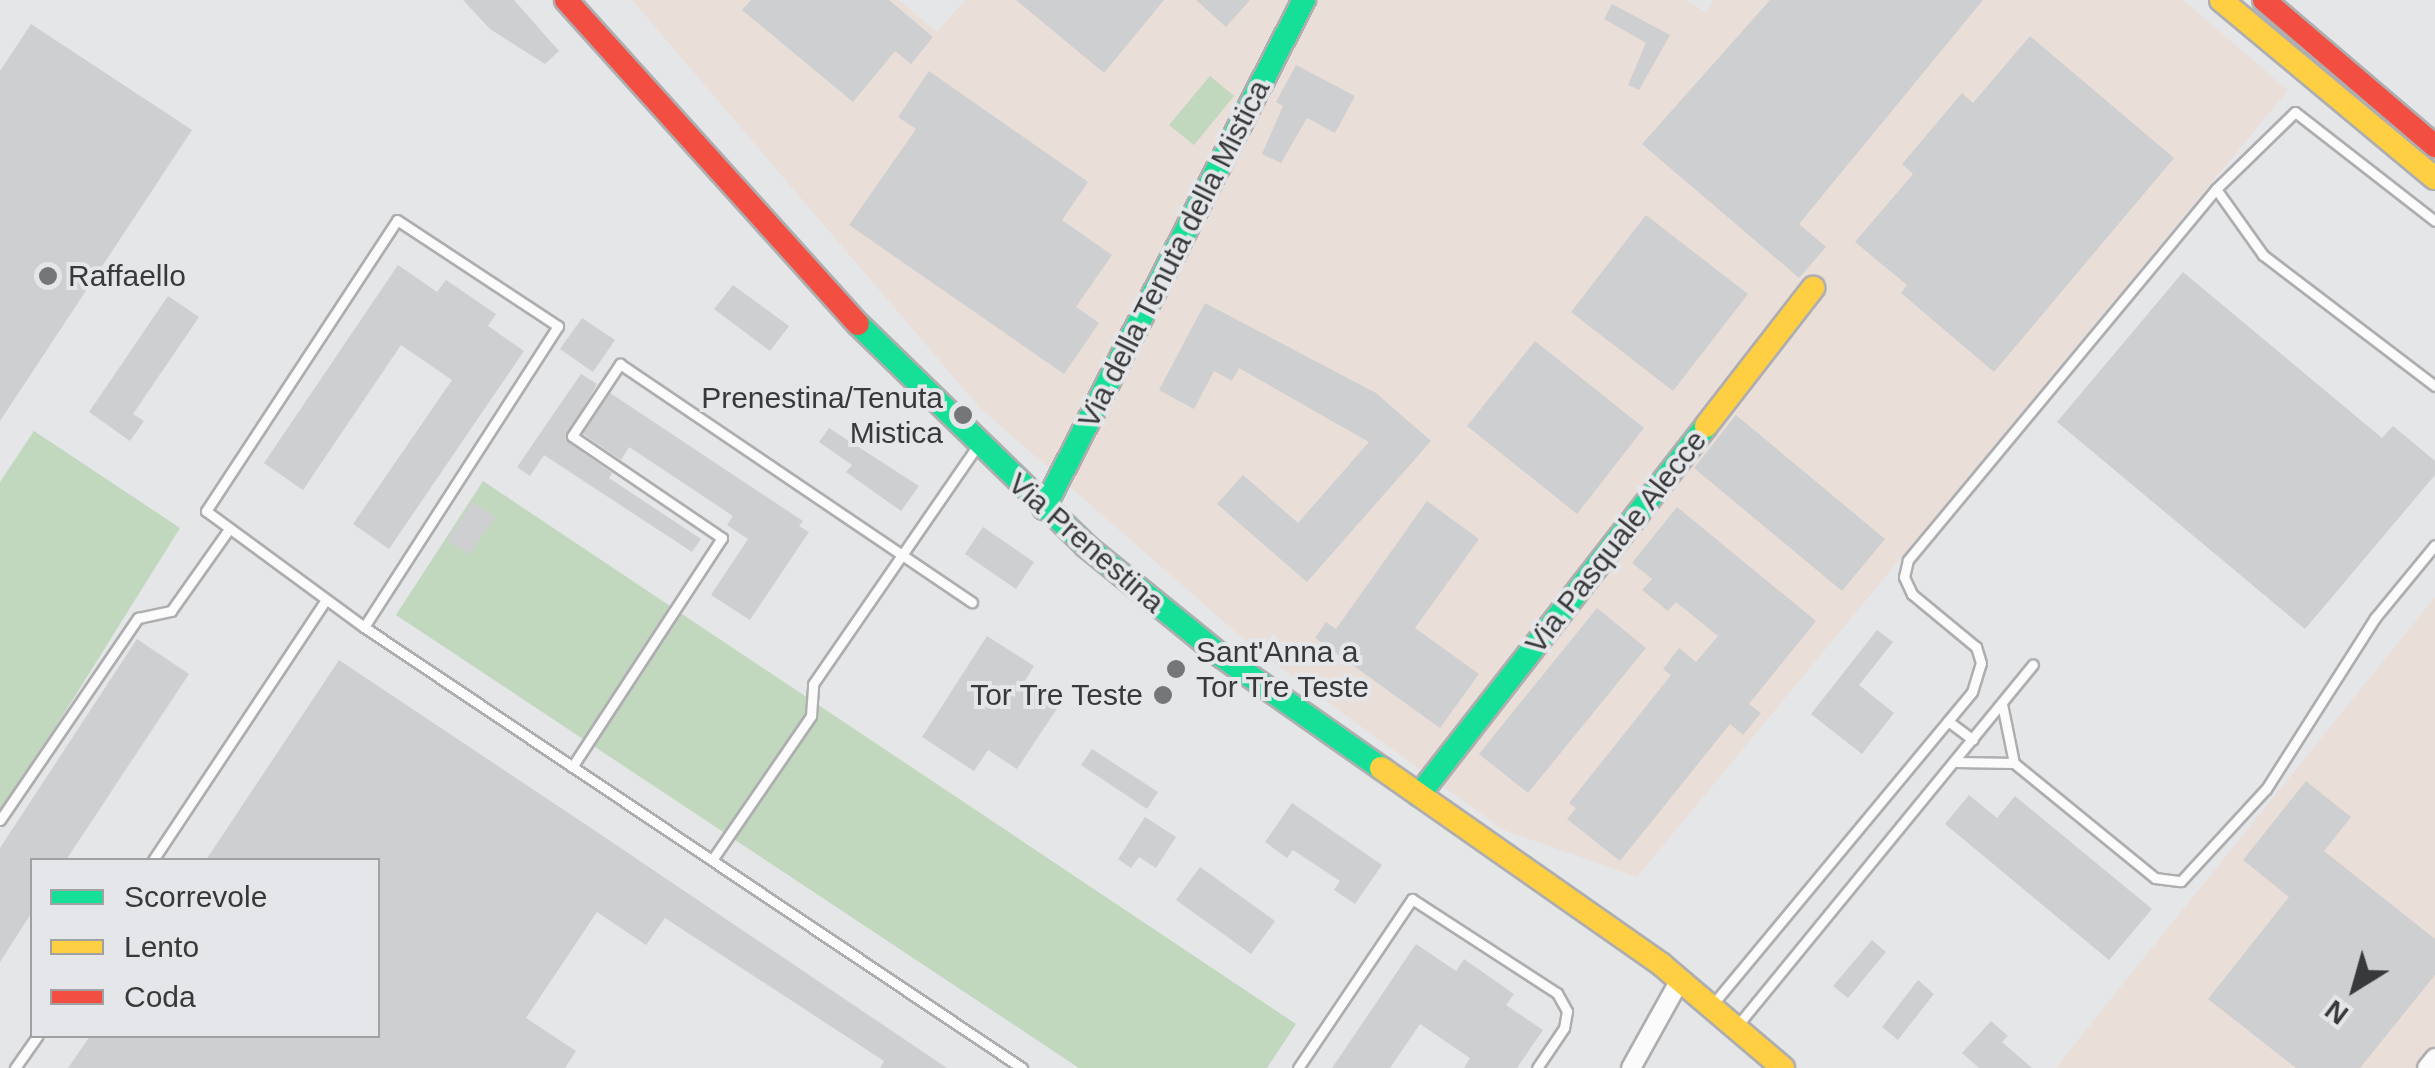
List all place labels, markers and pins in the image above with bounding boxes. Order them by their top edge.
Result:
place label: Raffaello [68,258,186,294]
marker: Raffaello [37,265,59,287]
place label: Prenestina/Tenuta Mistica [701,380,943,450]
marker: Prenestina/Tenuta Mistica [952,404,974,426]
place label: Sant'Anna a Tor Tre Teste [1196,634,1370,704]
marker: Sant'Anna a Tor Tre Teste [1165,658,1187,680]
place label: Tor Tre Teste [969,677,1143,713]
marker: Tor Tre Teste [1152,684,1174,706]

